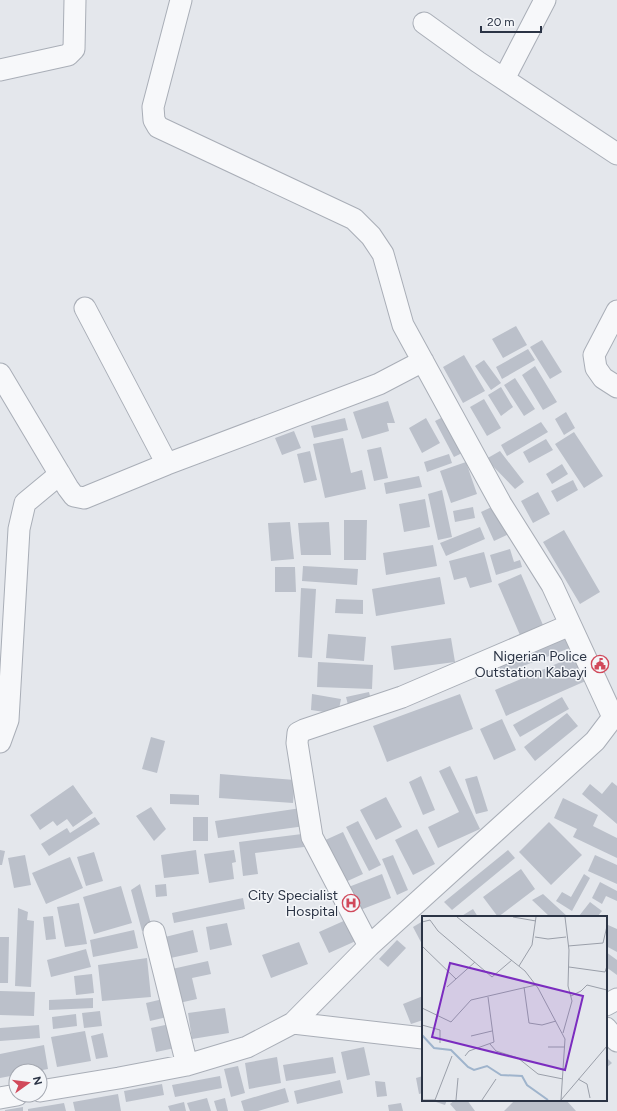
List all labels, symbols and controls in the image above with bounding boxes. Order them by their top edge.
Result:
scale bar [481,8,541,34]
text: 20 m [487,15,515,29]
place label: Nigerian Police Outstation Kabayi [475,648,587,681]
public building icon: Nigerian Police Outstation Kabayi [590,654,610,674]
place label: City Specialist Hospital [248,887,338,920]
hospital icon: City Specialist Hospital [341,893,361,913]
inset map [422,916,607,1101]
north arrow [8,1063,48,1103]
text: N [30,1075,45,1086]

